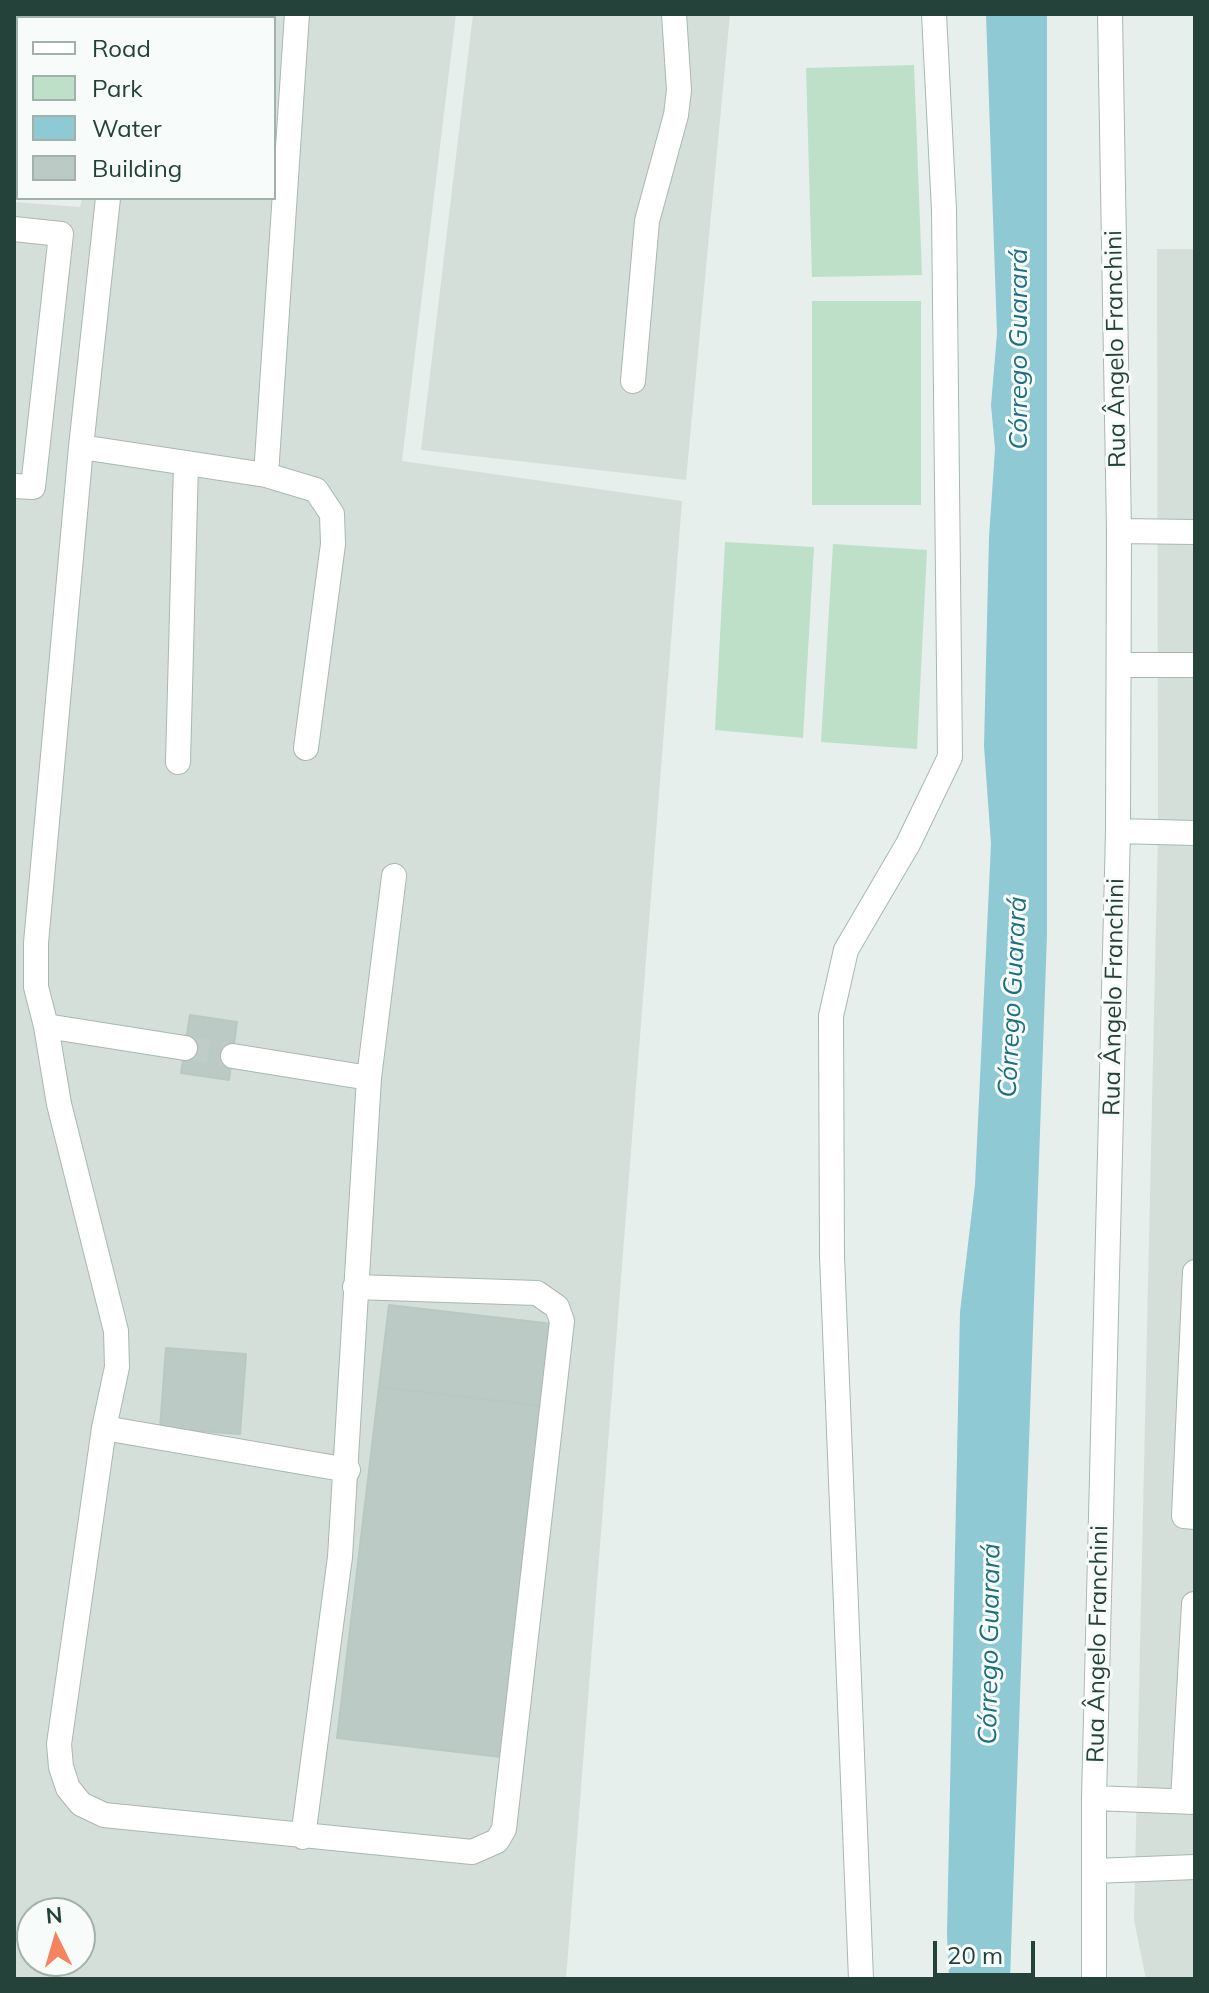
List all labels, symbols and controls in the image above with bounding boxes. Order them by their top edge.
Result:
legend [16,16,276,200]
text: Road [92,33,151,63]
text: Park [92,73,143,103]
text: Water [92,113,162,143]
text: Building [92,153,182,183]
street label: Rua Ângelo Franchini [1100,230,1132,468]
water label: Córrego Guarará [1003,248,1035,450]
street label: Rua Ângelo Franchini [1098,878,1130,1116]
water label: Córrego Guarará [992,896,1034,1098]
street label: Rua Ângelo Franchini [1082,1525,1114,1763]
water label: Córrego Guarará [973,1543,1007,1745]
north arrow [16,1897,96,1977]
text: N [45,1900,64,1930]
scale bar [937,1925,1039,1975]
text: 20 m [947,1940,1003,1970]

